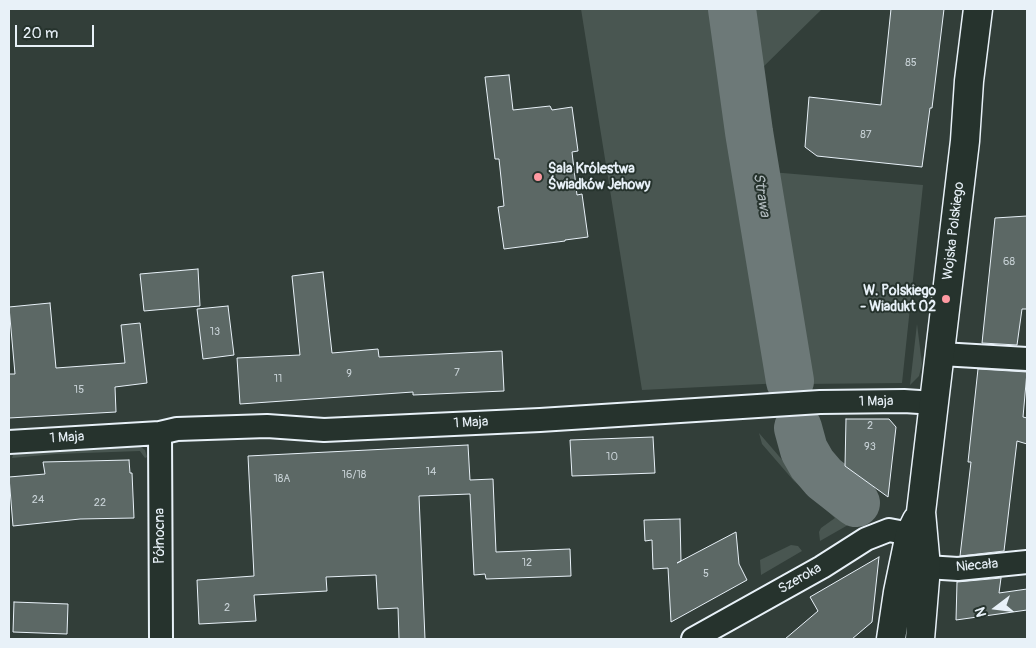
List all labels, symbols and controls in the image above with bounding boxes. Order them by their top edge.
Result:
scale bar [18,15,96,47]
text: 20 m [23,24,58,43]
house number: 85 [905,56,917,70]
house number: 87 [860,128,872,142]
place label: Sala Królestwa Świadków Jehowy [548,161,651,193]
marker: Sala Królestwa Świadków Jehowy [532,171,544,183]
water label: Strawa [749,172,773,218]
street label: Wojska Polskiego [940,181,968,281]
house number: 68 [1003,255,1015,269]
place label: W. Polskiego - Wiadukt 02 [860,283,936,316]
marker: W. Polskiego - Wiadukt 02 [940,293,952,305]
house number: 13 [210,325,220,339]
house number: 7 [454,366,460,380]
house number: 9 [346,367,352,381]
house number: 11 [274,372,282,386]
house number: 15 [74,383,84,397]
street label: 1 Maja [858,393,894,411]
street label: 1 Maja [453,414,489,432]
house number: 2 [867,419,873,433]
street label: 1 Maja [49,429,85,447]
house number: 93 [864,440,876,454]
house number: 10 [606,450,618,464]
house number: 14 [426,465,436,479]
house number: 16/18 [342,468,366,482]
house number: 18A [274,472,290,486]
house number: 24 [32,493,44,507]
house number: 22 [94,496,106,510]
street label: Północna [152,508,168,564]
house number: 12 [522,556,532,570]
street label: Niecała [955,556,999,576]
street label: Szeroka [775,560,825,598]
house number: 5 [703,567,709,581]
north arrow [971,583,1021,633]
house number: 2 [224,601,230,615]
text: N [972,605,990,619]

